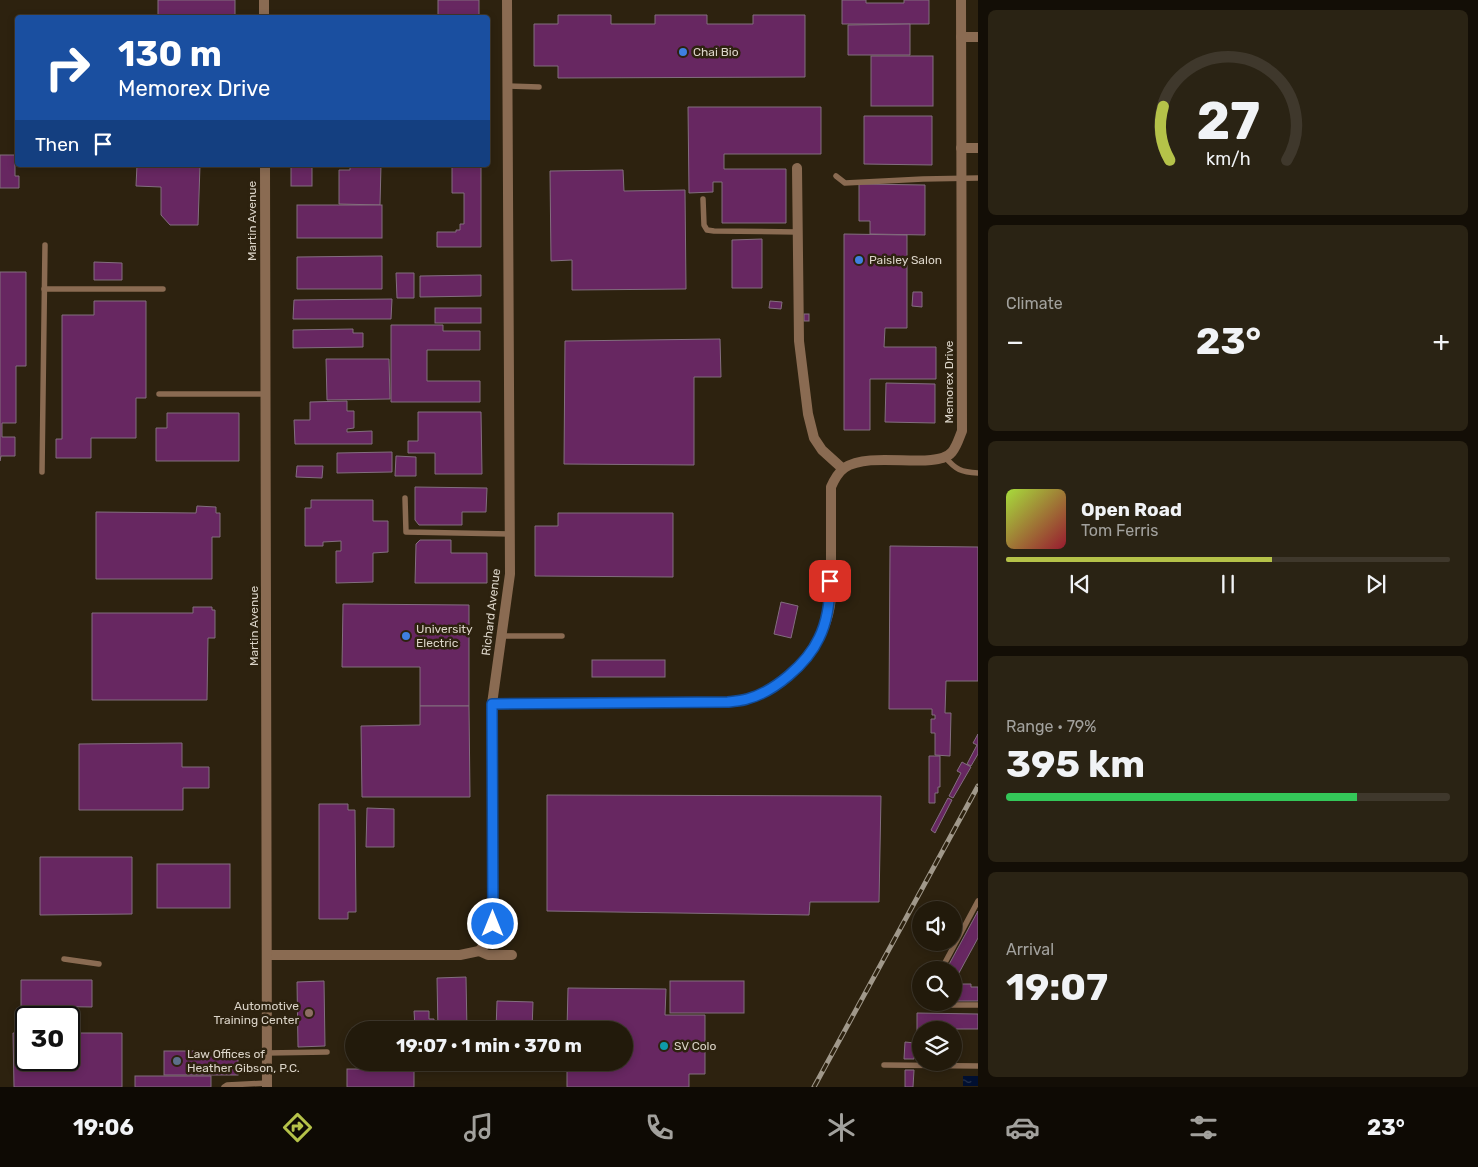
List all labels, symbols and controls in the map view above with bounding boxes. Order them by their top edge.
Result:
text: 130 m [118,33,222,75]
icon: right [35,35,100,100]
place label: Chai Bio [693,45,739,59]
marker: Chai Bio [677,46,689,58]
text: Memorex Drive [118,75,270,102]
text: 27 [1196,90,1260,152]
icon: arrive [89,130,117,158]
text: Then [35,133,79,156]
text: km/h [1206,148,1250,169]
street label: Martin Avenue [245,181,259,261]
place label: Paisley Salon [869,253,942,267]
marker: Paisley Salon [853,254,865,266]
text: Climate [1006,294,1063,313]
text: 23° [1196,318,1261,364]
text: − [1006,325,1024,358]
text: + [1433,325,1450,358]
street label: Memorex Drive [942,340,956,424]
text: Open Road [1081,498,1182,521]
text: Tom Ferris [1081,521,1158,540]
pin [809,560,851,602]
street label: Richard Avenue [479,567,503,656]
icon: arrive [816,567,844,595]
icon: previous [1066,570,1094,598]
icon: pause [1214,570,1242,598]
icon: next [1362,570,1390,598]
street label: Martin Avenue [247,586,261,666]
place label: University Electric [416,622,473,650]
marker: University Electric [400,630,412,642]
text: Range · 79% [1006,717,1097,736]
text: 395 km [1006,741,1145,787]
position arrow [466,897,518,949]
map controls [912,901,962,1071]
button: sound [912,901,962,951]
text: Arrival [1006,940,1054,959]
button: search [912,961,962,1011]
text: 19:07 [1006,964,1108,1010]
place label: Automotive Training Center [214,999,299,1027]
speed limit sign: 30 [15,1006,80,1071]
marker: Automotive Training Center [303,1007,315,1019]
button: layers [912,1021,962,1071]
text: 19:07 · 1 min · 370 m [396,1034,582,1057]
place label: SV Colo [674,1039,716,1053]
marker: SV Colo [658,1040,670,1052]
place label: Law Offices of Heather Gibson, P.C. [187,1047,300,1075]
marker: Law Offices of Heather Gibson, P.C. [171,1055,183,1067]
icon: directions [280,1110,315,1145]
icon: music [461,1110,496,1145]
icon: phone [642,1110,677,1145]
icon: climate [824,1110,859,1145]
icon: car [1005,1110,1040,1145]
icon: filters [1186,1110,1221,1145]
text: 19:06 [73,1114,134,1141]
text: 23° [1367,1114,1405,1141]

